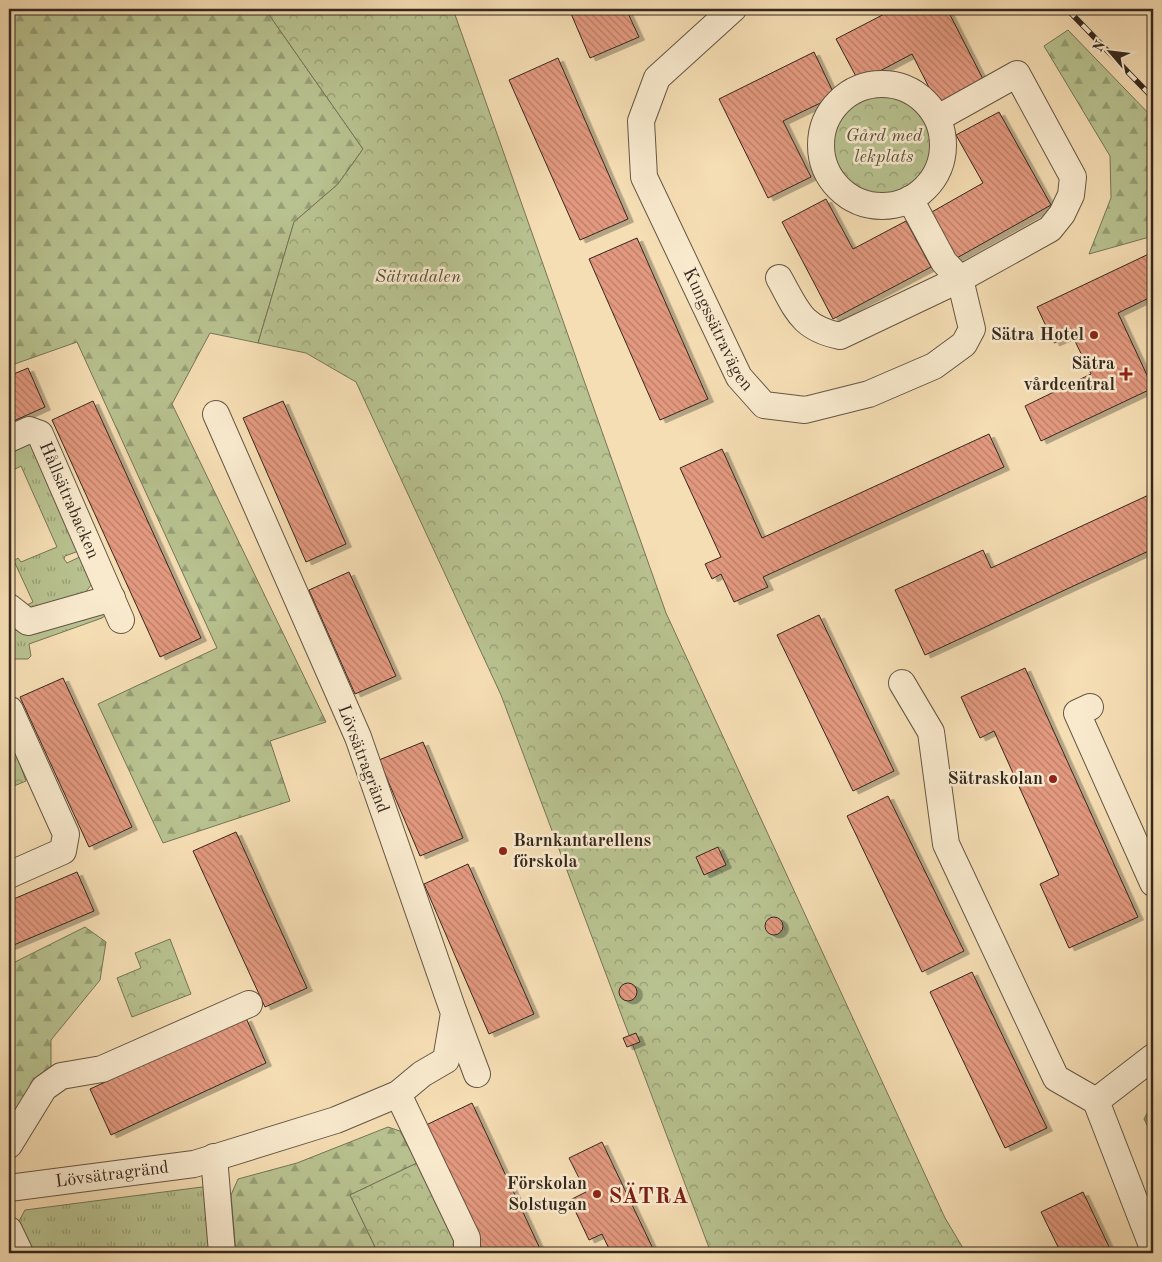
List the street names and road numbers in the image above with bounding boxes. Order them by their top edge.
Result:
street label: Kungssätravägen [679,265,756,395]
street label: Hållsätrabacken [36,439,102,562]
street label: Lövsätragränd [334,702,392,816]
street label: Lövsätragränd [54,1158,170,1191]

